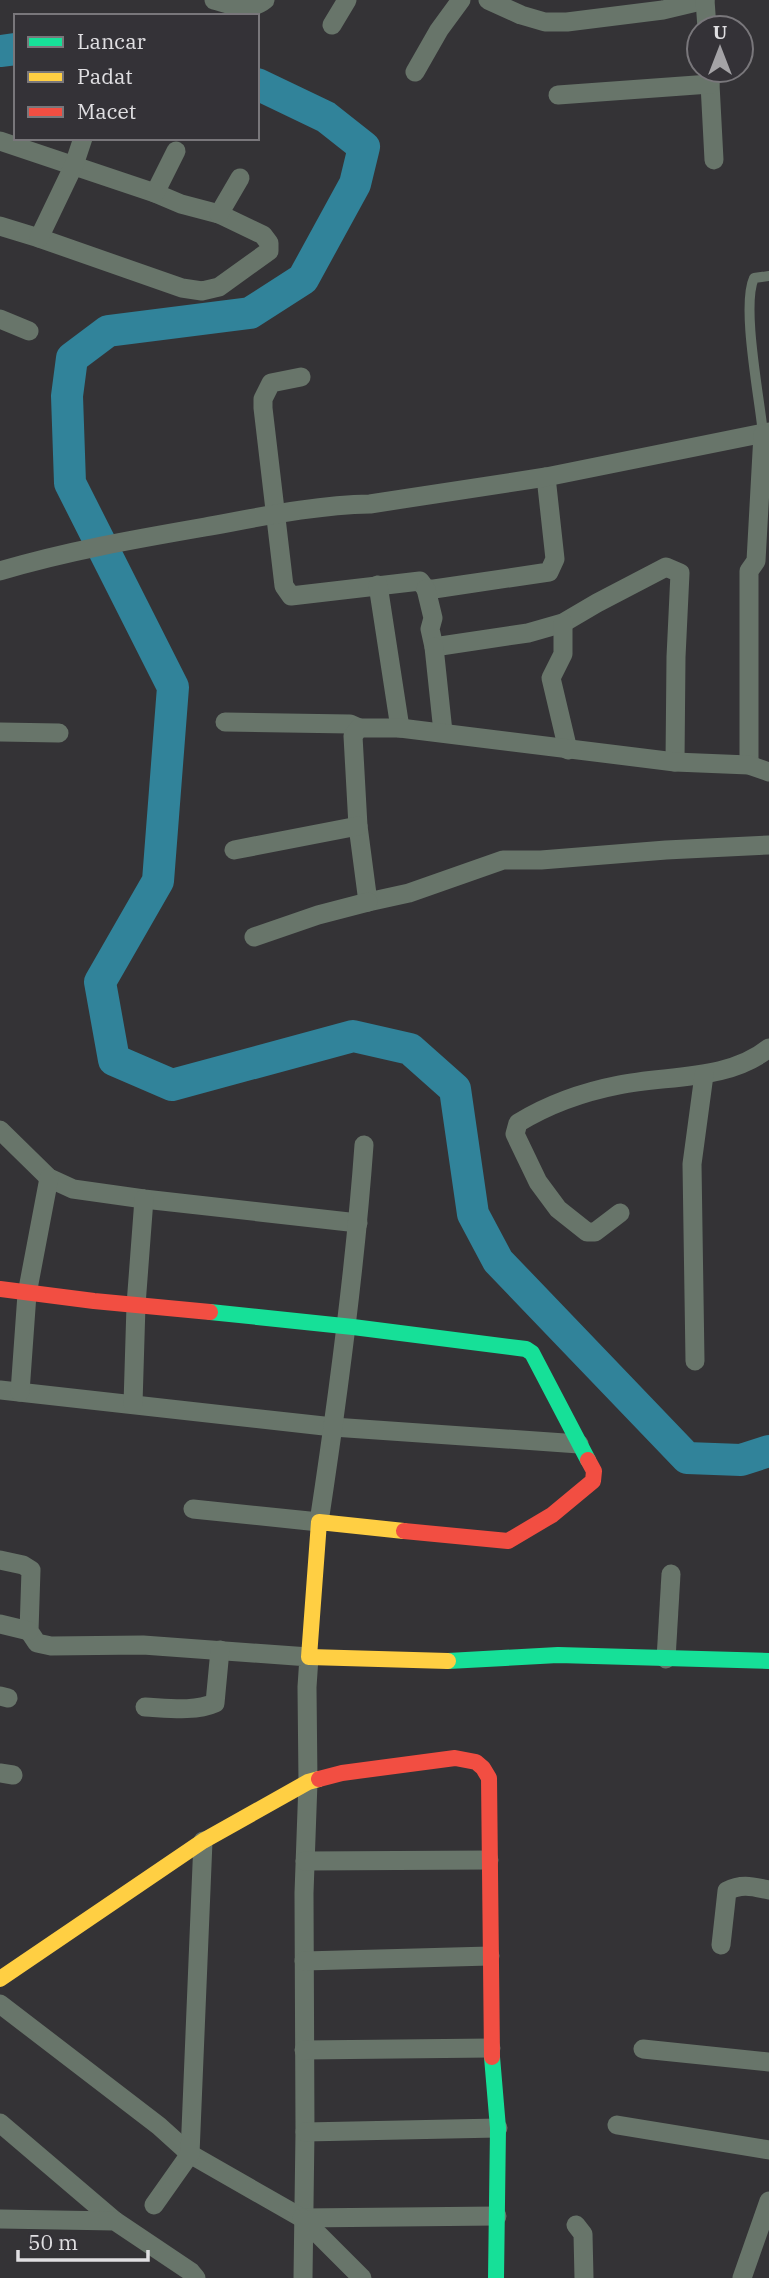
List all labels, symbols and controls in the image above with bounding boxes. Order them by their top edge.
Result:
legend [14,14,259,140]
north arrow [685,14,755,84]
text: U [713,20,727,44]
text: Lancar [77,27,147,55]
text: Padat [77,62,133,90]
text: Macet [77,97,136,125]
scale bar [18,2218,147,2262]
text: 50 m [28,2228,78,2256]

